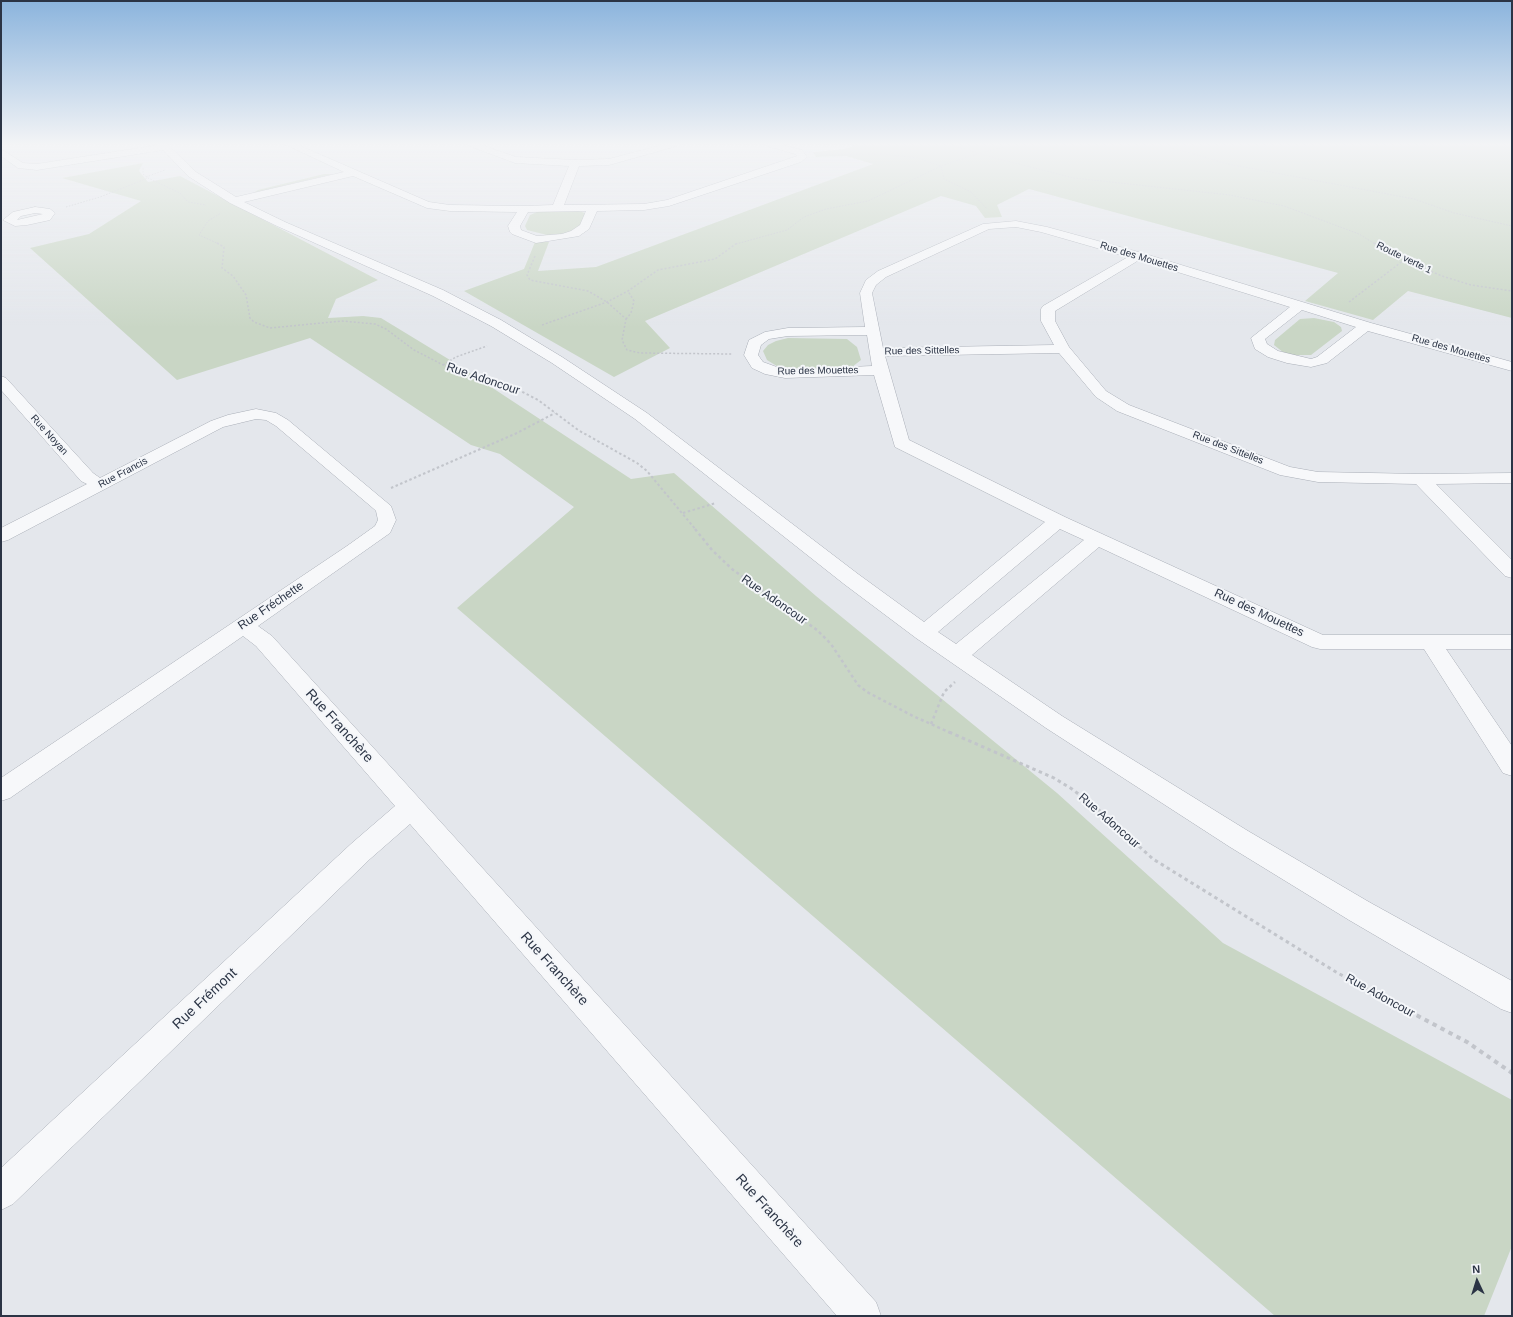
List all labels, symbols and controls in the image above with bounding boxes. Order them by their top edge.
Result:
street label: Rue des Mouettes [1098,239,1180,275]
street label: Route verte 1 [1374,239,1434,277]
street label: Rue des Mouettes [1410,332,1492,366]
street label: Rue des Sittelles [884,344,960,358]
street label: Rue Adoncour [444,360,522,398]
street label: Rue des Mouettes [777,364,859,378]
street label: Rue Noyan [28,412,70,458]
street label: Rue des Sittelles [1191,429,1265,467]
street label: Rue Francis [96,455,150,491]
street label: Rue Adoncour [738,572,810,628]
street label: Rue Fréchette [235,579,307,633]
street label: Rue des Mouettes [1212,586,1306,640]
street label: Rue Franchère [302,686,376,766]
street label: Rue Adoncour [1075,790,1143,852]
street label: Rue Franchère [517,929,591,1009]
street label: Rue Frémont [169,965,241,1033]
street label: Rue Adoncour [1343,971,1417,1021]
street label: Rue Franchère [732,1171,806,1251]
north arrow [1457,1261,1497,1301]
text: N [1472,1263,1481,1275]

